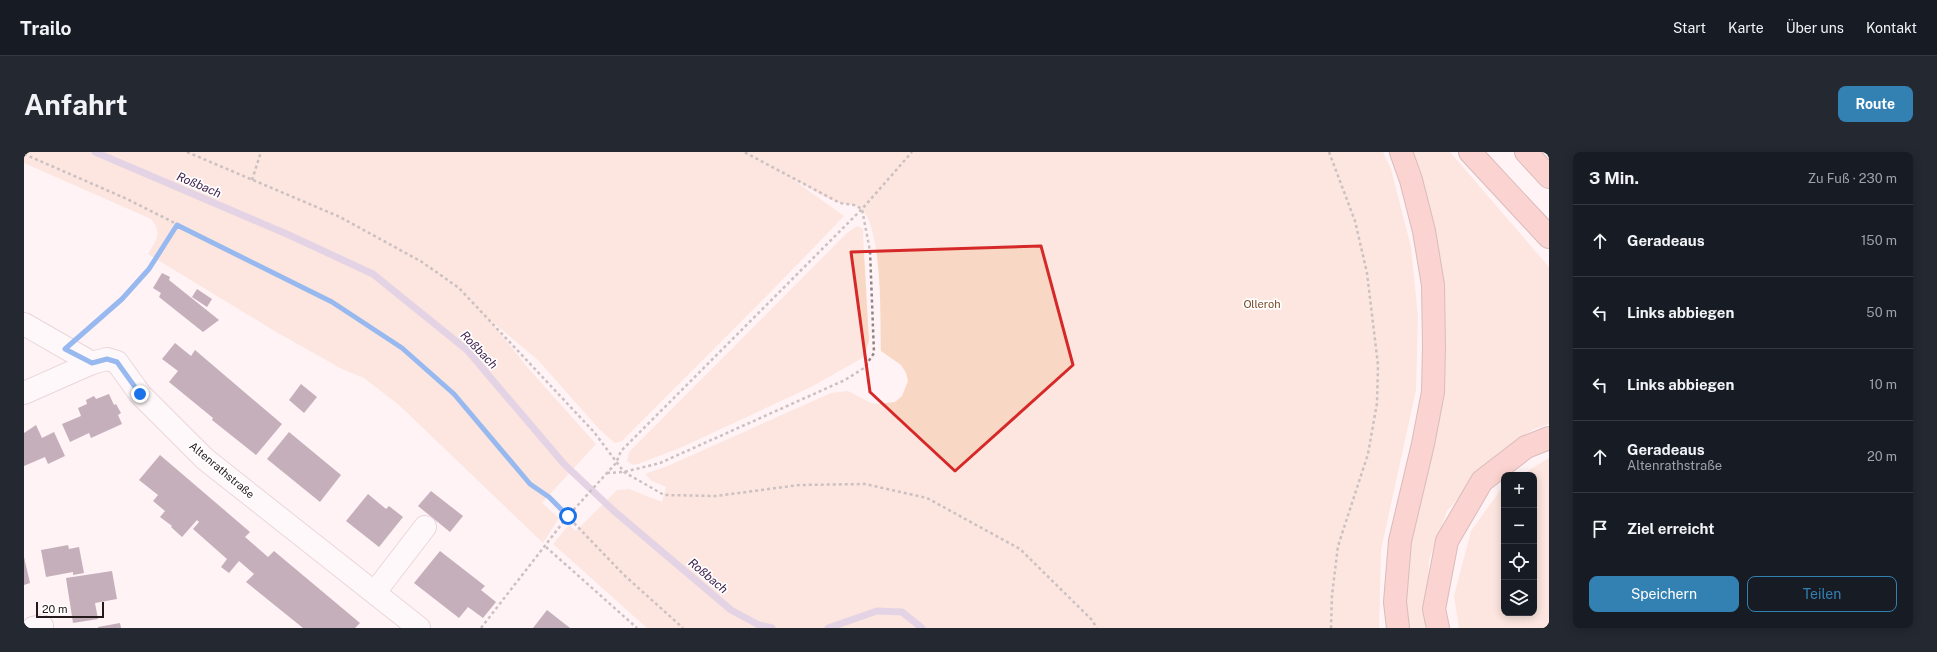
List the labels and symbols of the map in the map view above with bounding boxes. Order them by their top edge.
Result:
water label: Roßbach [175,169,224,201]
park label: Olleroh [1243,298,1281,310]
water label: Roßbach [458,328,501,372]
route end [131,385,149,403]
street label: Altenrathstraße [187,440,257,500]
route start [559,507,577,525]
water label: Roßbach [685,556,731,597]
scale bar [36,600,104,619]

